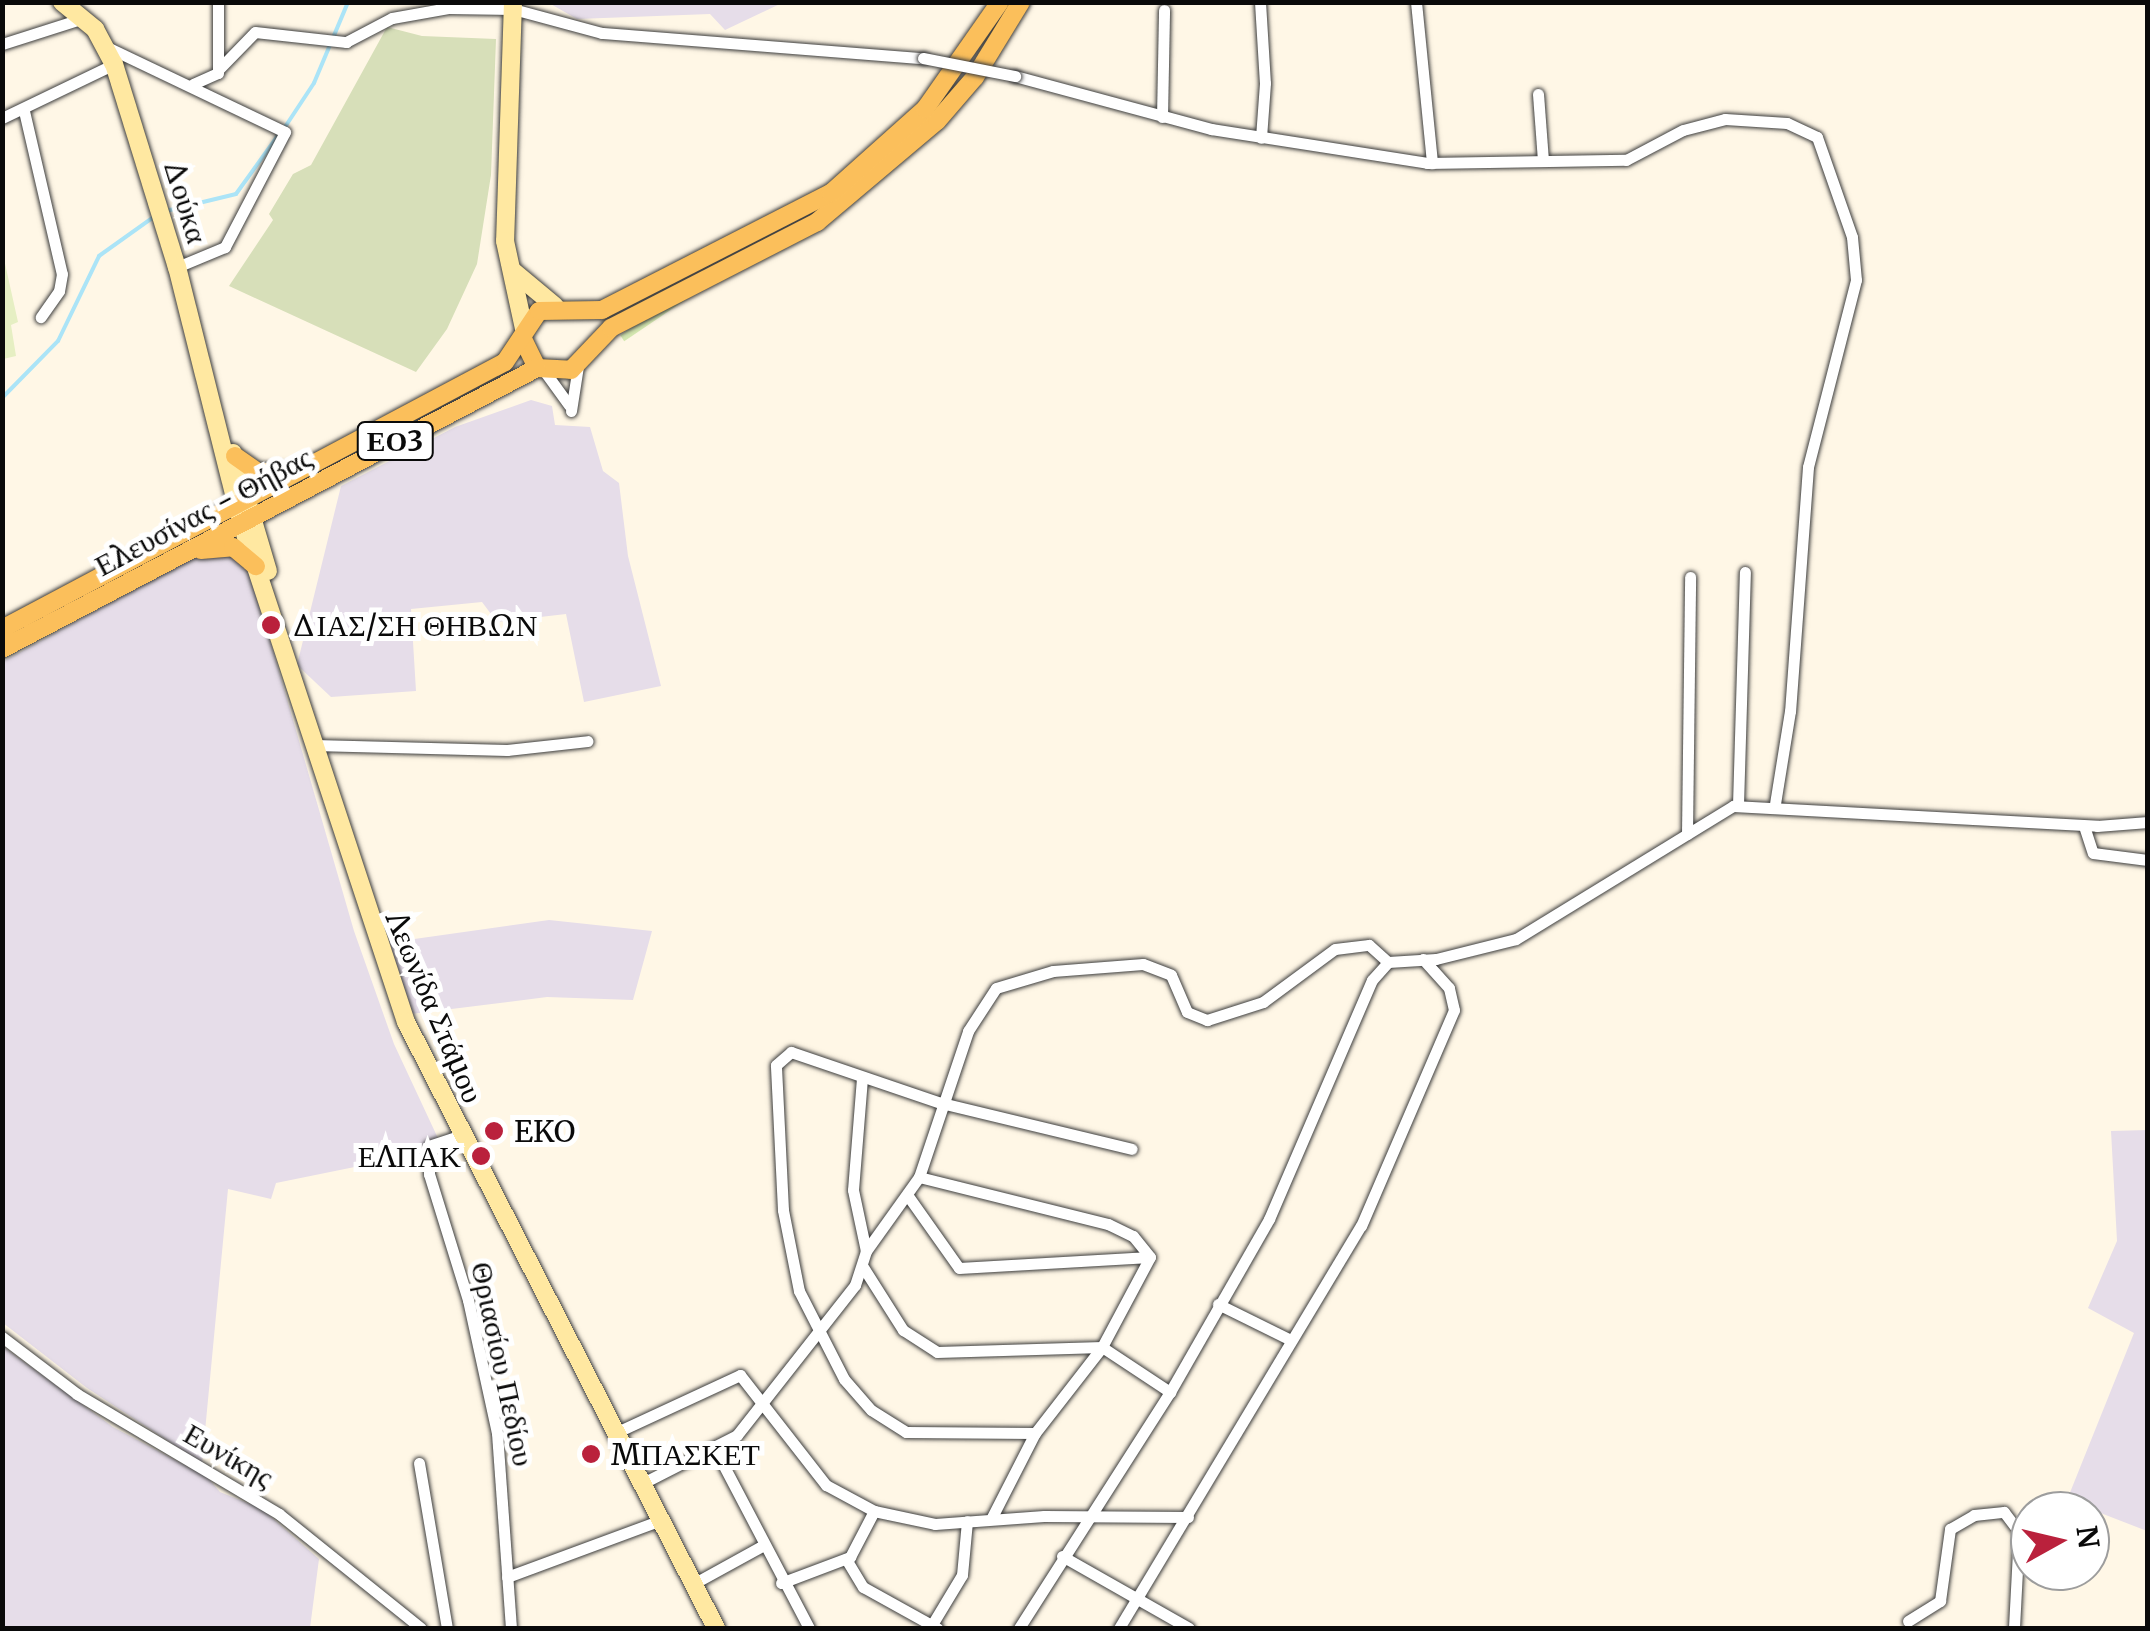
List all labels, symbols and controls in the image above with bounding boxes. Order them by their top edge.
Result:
street label: Δούκα [156,155,216,247]
road number: ΕΟ3 [355,418,435,464]
street label: Ελευσίνας - Θήβας [88,439,318,583]
place label: ΔΙΑΣ/ΣΗ ΘΗΒΩΝ [291,607,538,643]
marker: ΔΙΑΣ/ΣΗ ΘΗΒΩΝ [260,614,282,636]
street label: Λεωνίδα Στάμου [379,906,491,1108]
place label: EKO [514,1113,575,1149]
marker: EKO [483,1120,505,1142]
place label: ΕΛΠΑΚ [358,1138,461,1174]
marker: ΕΛΠΑΚ [470,1145,492,1167]
street label: Θριασίου Πεδίου [464,1259,542,1469]
street label: Ευνίκης [178,1415,280,1495]
place label: ΜΠΑΣΚΕΤ [611,1436,760,1472]
marker: ΜΠΑΣΚΕΤ [580,1443,602,1465]
north arrow [2010,1491,2110,1591]
text: N [2068,1524,2107,1551]

